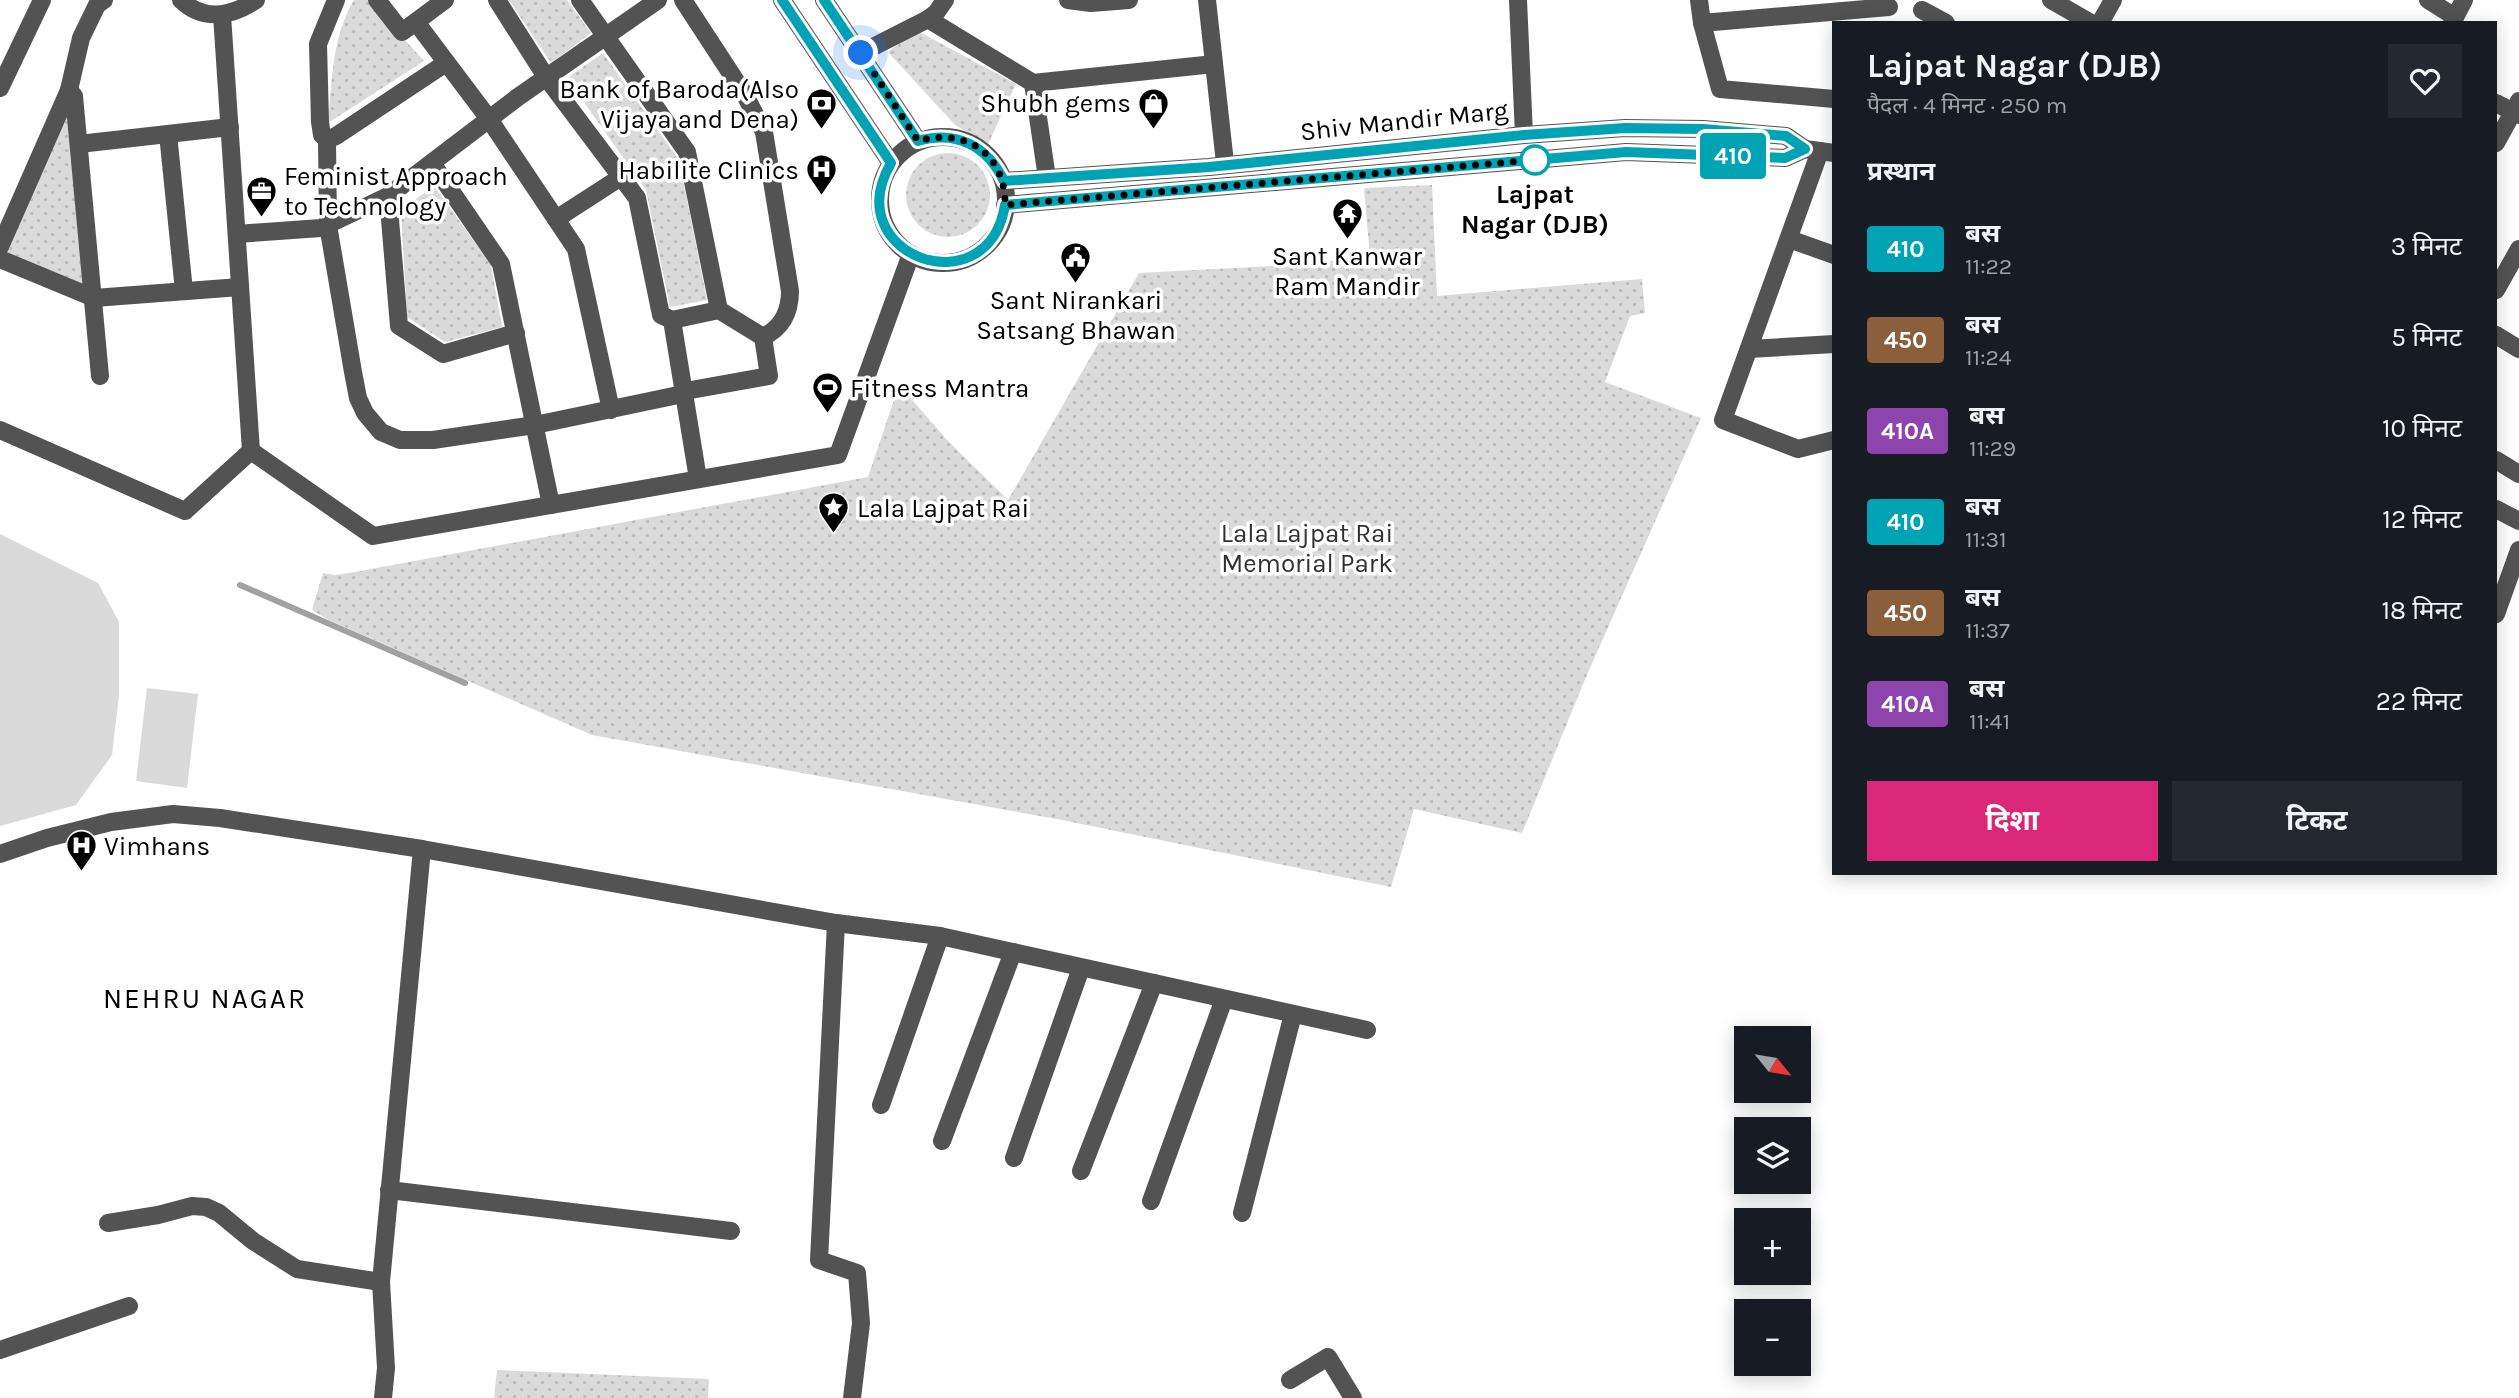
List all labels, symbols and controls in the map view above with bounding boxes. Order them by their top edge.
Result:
your location [843,35,878,70]
button: heart [2388,44,2462,118]
text: Lajpat Nagar (DJB) [1867,47,2162,85]
place label: Bank of Baroda(Also Vijaya and Dena) [560,74,799,135]
shop icon: Shubh gems [1137,86,1171,130]
bank icon: Bank of Baroda(Also Vijaya and Dena) [805,87,839,131]
place label: Shubh gems [981,88,1131,119]
text: पैदल · 4 मिनट · 250 m [1867,92,2067,119]
street label: Shiv Mandir Marg [1298,95,1510,147]
line badge: 410 [1693,133,1773,179]
text: 410 [1714,142,1752,170]
marker: Lajpat Nagar (DJB) [1520,145,1550,175]
hospital icon: Habilite Clinics [805,153,839,197]
place label: Habilite Clinics [618,155,799,186]
text: प्रस्थान [1867,156,1935,187]
place label: Feminist Approach to Technology [284,161,508,222]
office icon: Feminist Approach to Technology [244,174,278,218]
place label: Lajpat Nagar (DJB) [1461,179,1609,240]
temple icon: Sant Kanwar Ram Mandir [1330,196,1364,240]
text: बस [1965,218,2000,249]
text: 3 मिनट [2391,231,2462,262]
text: 410 [1886,235,1925,263]
public building icon: Sant Nirankari Satsang Bhawan [1059,240,1093,284]
place label: Sant Kanwar Ram Mandir [1272,241,1423,302]
text: 11:22 [1965,253,2012,280]
place label: Sant Nirankari Satsang Bhawan [976,285,1176,346]
text: बस [1965,309,2000,340]
text: 5 मिनट [2391,322,2462,353]
text: 450 [1884,326,1927,354]
text: 11:24 [1965,344,2012,371]
sports icon: Fitness Mantra [810,371,844,415]
place label: Fitness Mantra [850,373,1029,404]
text: बस [1969,400,2004,431]
text: 10 मिनट [2382,413,2462,444]
text: 410A [1881,417,1934,445]
text: 11:29 [1969,435,2016,462]
place icon: Lala Lajpat Rai [817,491,851,535]
text: बस [1965,491,2000,522]
place label: Lala Lajpat Rai [857,493,1029,524]
text: 12 मिनट [2382,504,2462,535]
text: 410 [1886,508,1925,536]
park label: Lala Lajpat Rai Memorial Park [1221,518,1393,579]
text: 11:31 [1965,526,2007,553]
text: बस [1965,582,2000,613]
text: 18 मिनट [2381,595,2462,626]
text: 450 [1884,599,1927,627]
text: 11:37 [1965,617,2010,644]
text: बस [1969,673,2004,704]
text: 22 मिनट [2376,686,2462,717]
text: 410A [1881,690,1934,718]
text: 11:41 [1969,708,2010,735]
button: दिशा [1867,781,2158,861]
button: टिकट [2172,781,2462,861]
hospital icon: Vimhans [64,829,98,873]
place label: Vimhans [104,831,210,862]
district label: NEHRU NAGAR [103,982,307,1015]
north arrow [1734,1026,1811,1102]
map controls [1734,1026,1811,1376]
button: layers [1734,1117,1811,1194]
button: + [1734,1208,1811,1285]
button: − [1734,1299,1811,1376]

